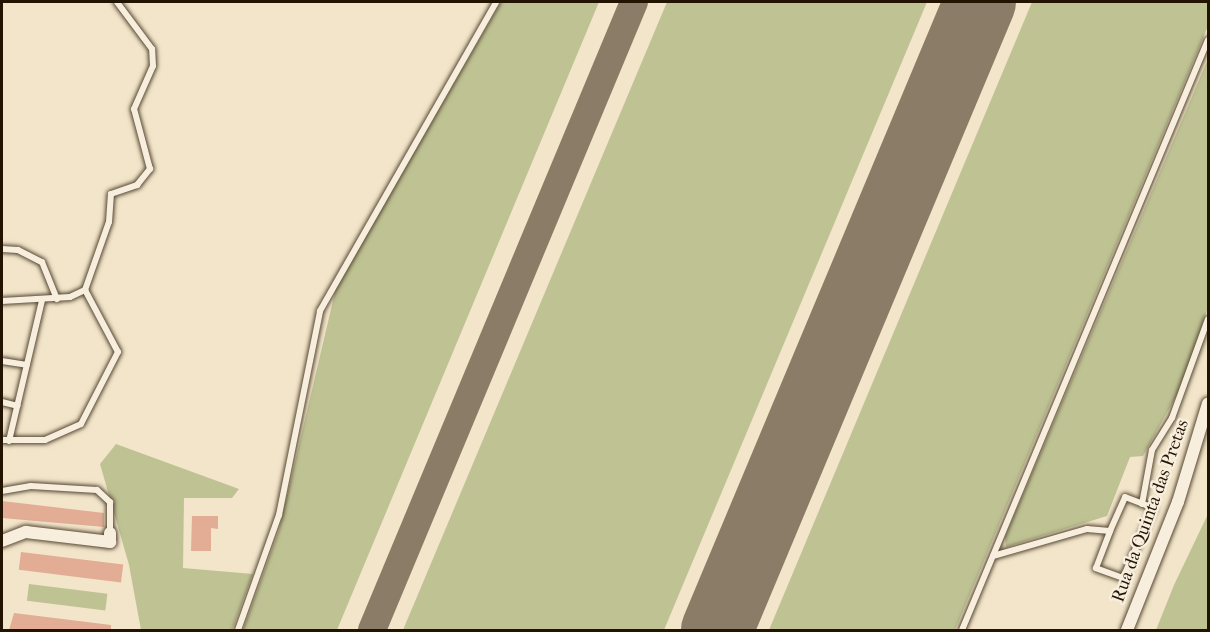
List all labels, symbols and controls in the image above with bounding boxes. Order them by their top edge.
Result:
street label: Rua da Quinta das Pretas [1108,417,1194,605]

